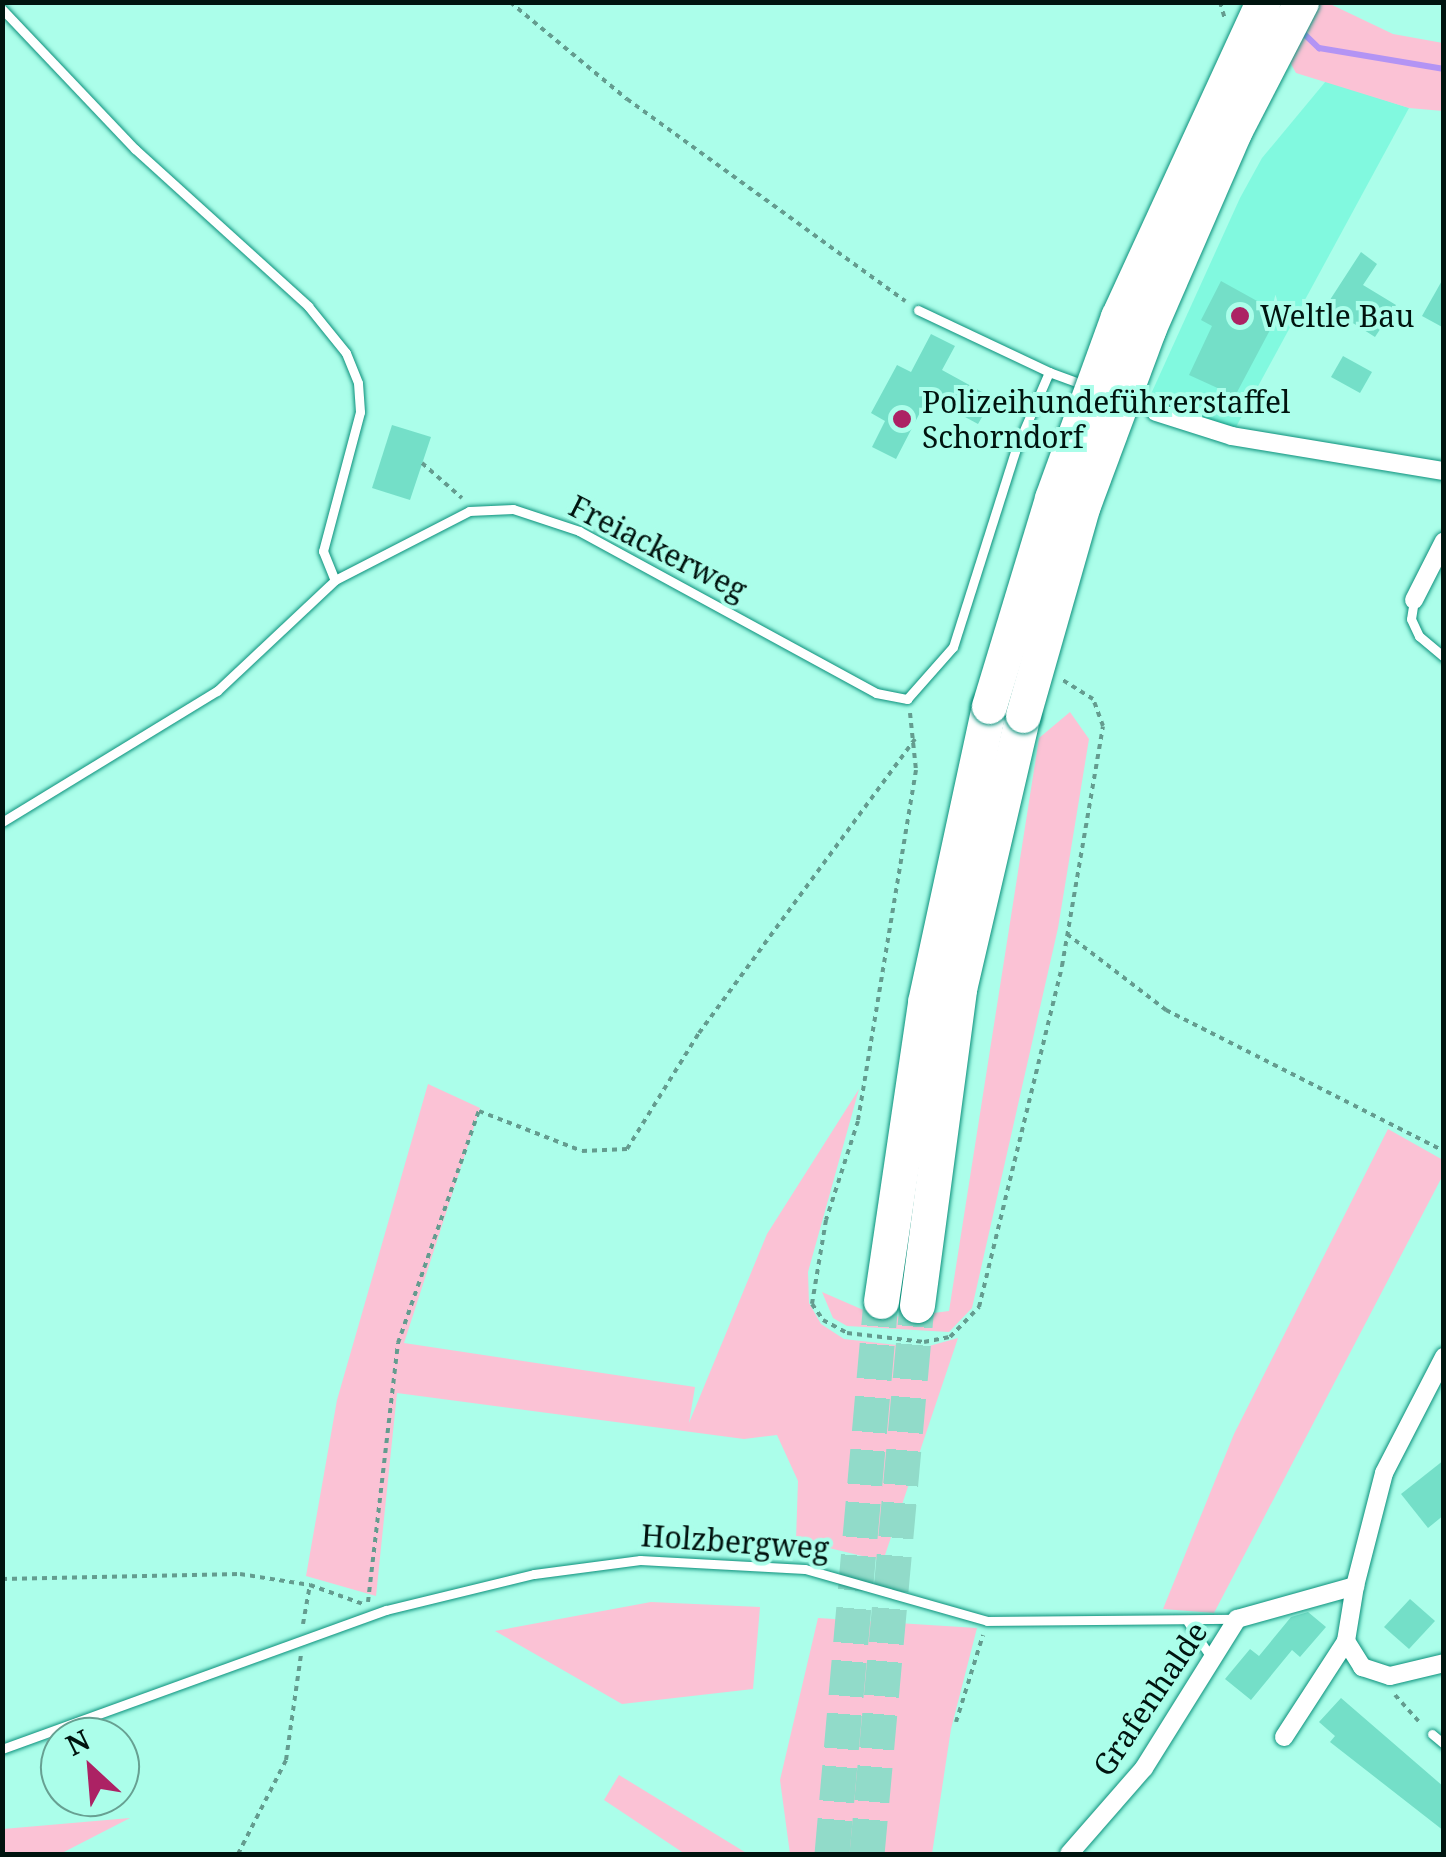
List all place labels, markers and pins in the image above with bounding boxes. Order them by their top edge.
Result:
place label: Weltle Bau [1260,298,1414,334]
marker: Weltle Bau [1229,305,1251,327]
place label: Polizeihundeführerstaffel Schorndorf [922,384,1290,454]
marker: Polizeihundeführerstaffel Schorndorf [891,408,913,430]

